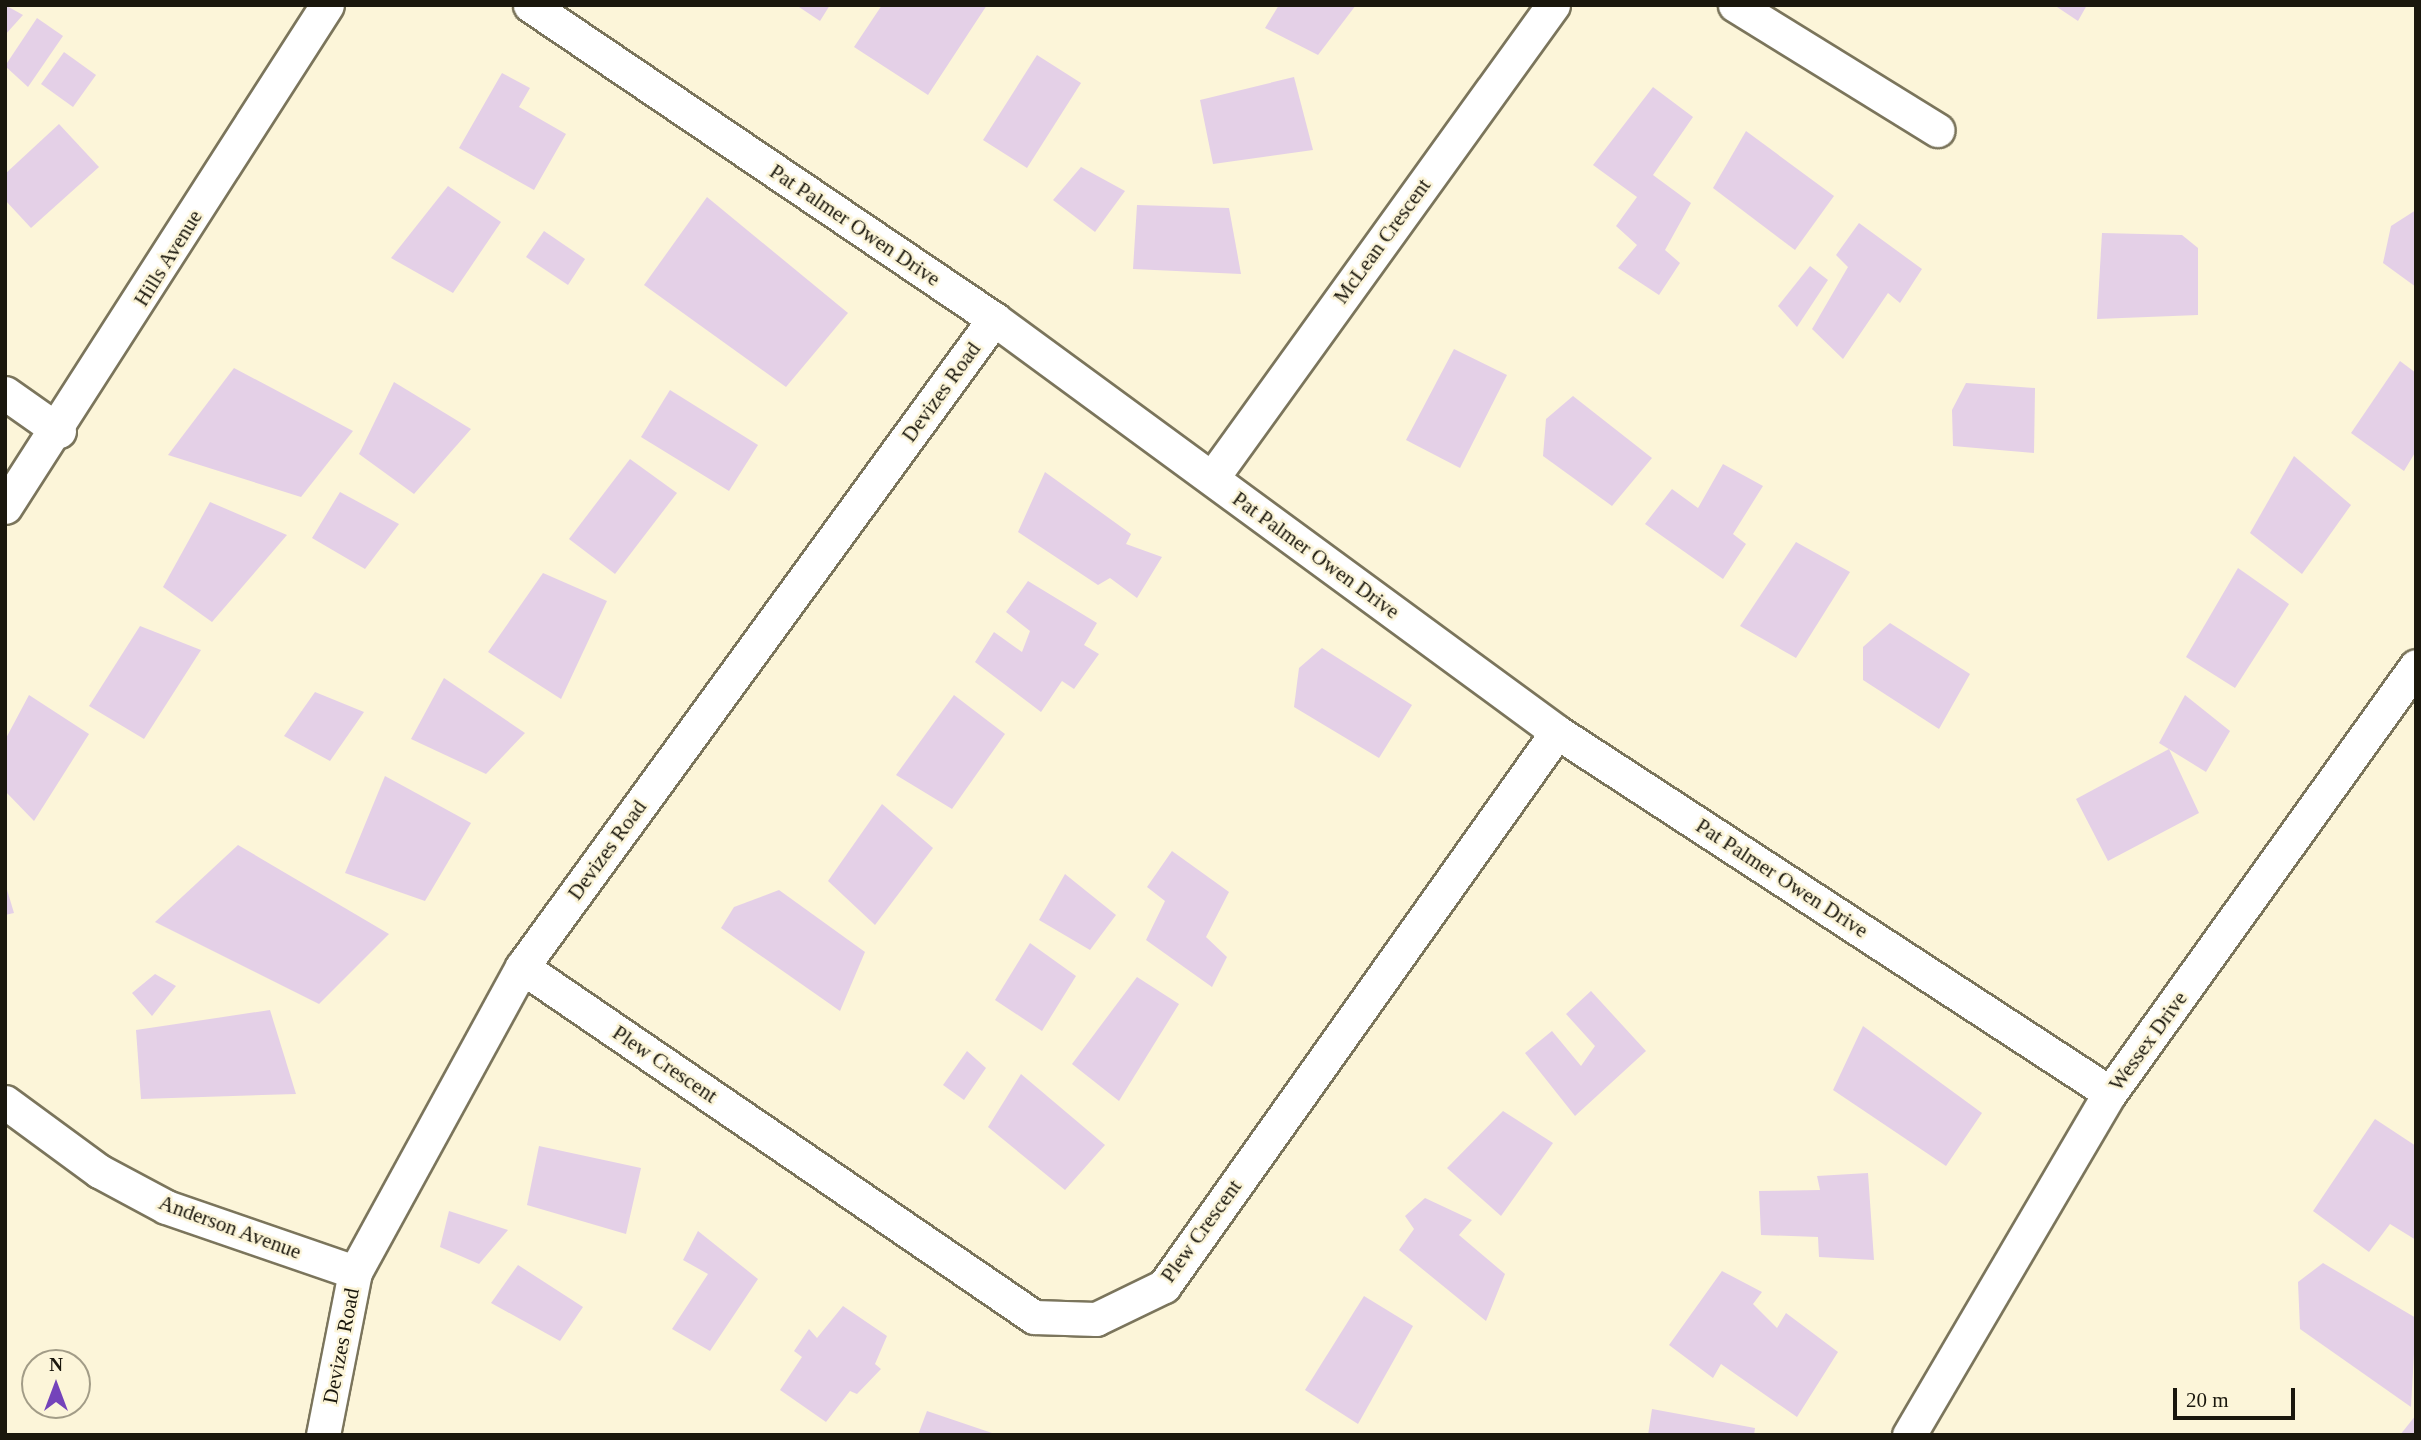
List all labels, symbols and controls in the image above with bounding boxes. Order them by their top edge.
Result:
street label: Pat Palmer Owen Drive [765,159,945,291]
street label: McLean Crescent [1328,173,1436,309]
street label: Hills Avenue [128,205,208,311]
street label: Devizes Road [896,337,986,447]
street label: Pat Palmer Owen Drive [1228,486,1404,624]
street label: Devizes Road [562,795,652,905]
street label: Pat Palmer Owen Drive [1691,813,1873,943]
street label: Wessex Drive [2104,986,2192,1096]
street label: Plew Crescent [608,1020,722,1108]
street label: Plew Crescent [1155,1175,1247,1287]
street label: Anderson Avenue [155,1189,305,1265]
street label: Devizes Road [317,1286,365,1406]
north arrow [21,1349,91,1419]
text: N [49,1354,63,1375]
scale bar [2176,1374,2298,1418]
text: 20 m [2186,1388,2229,1412]

